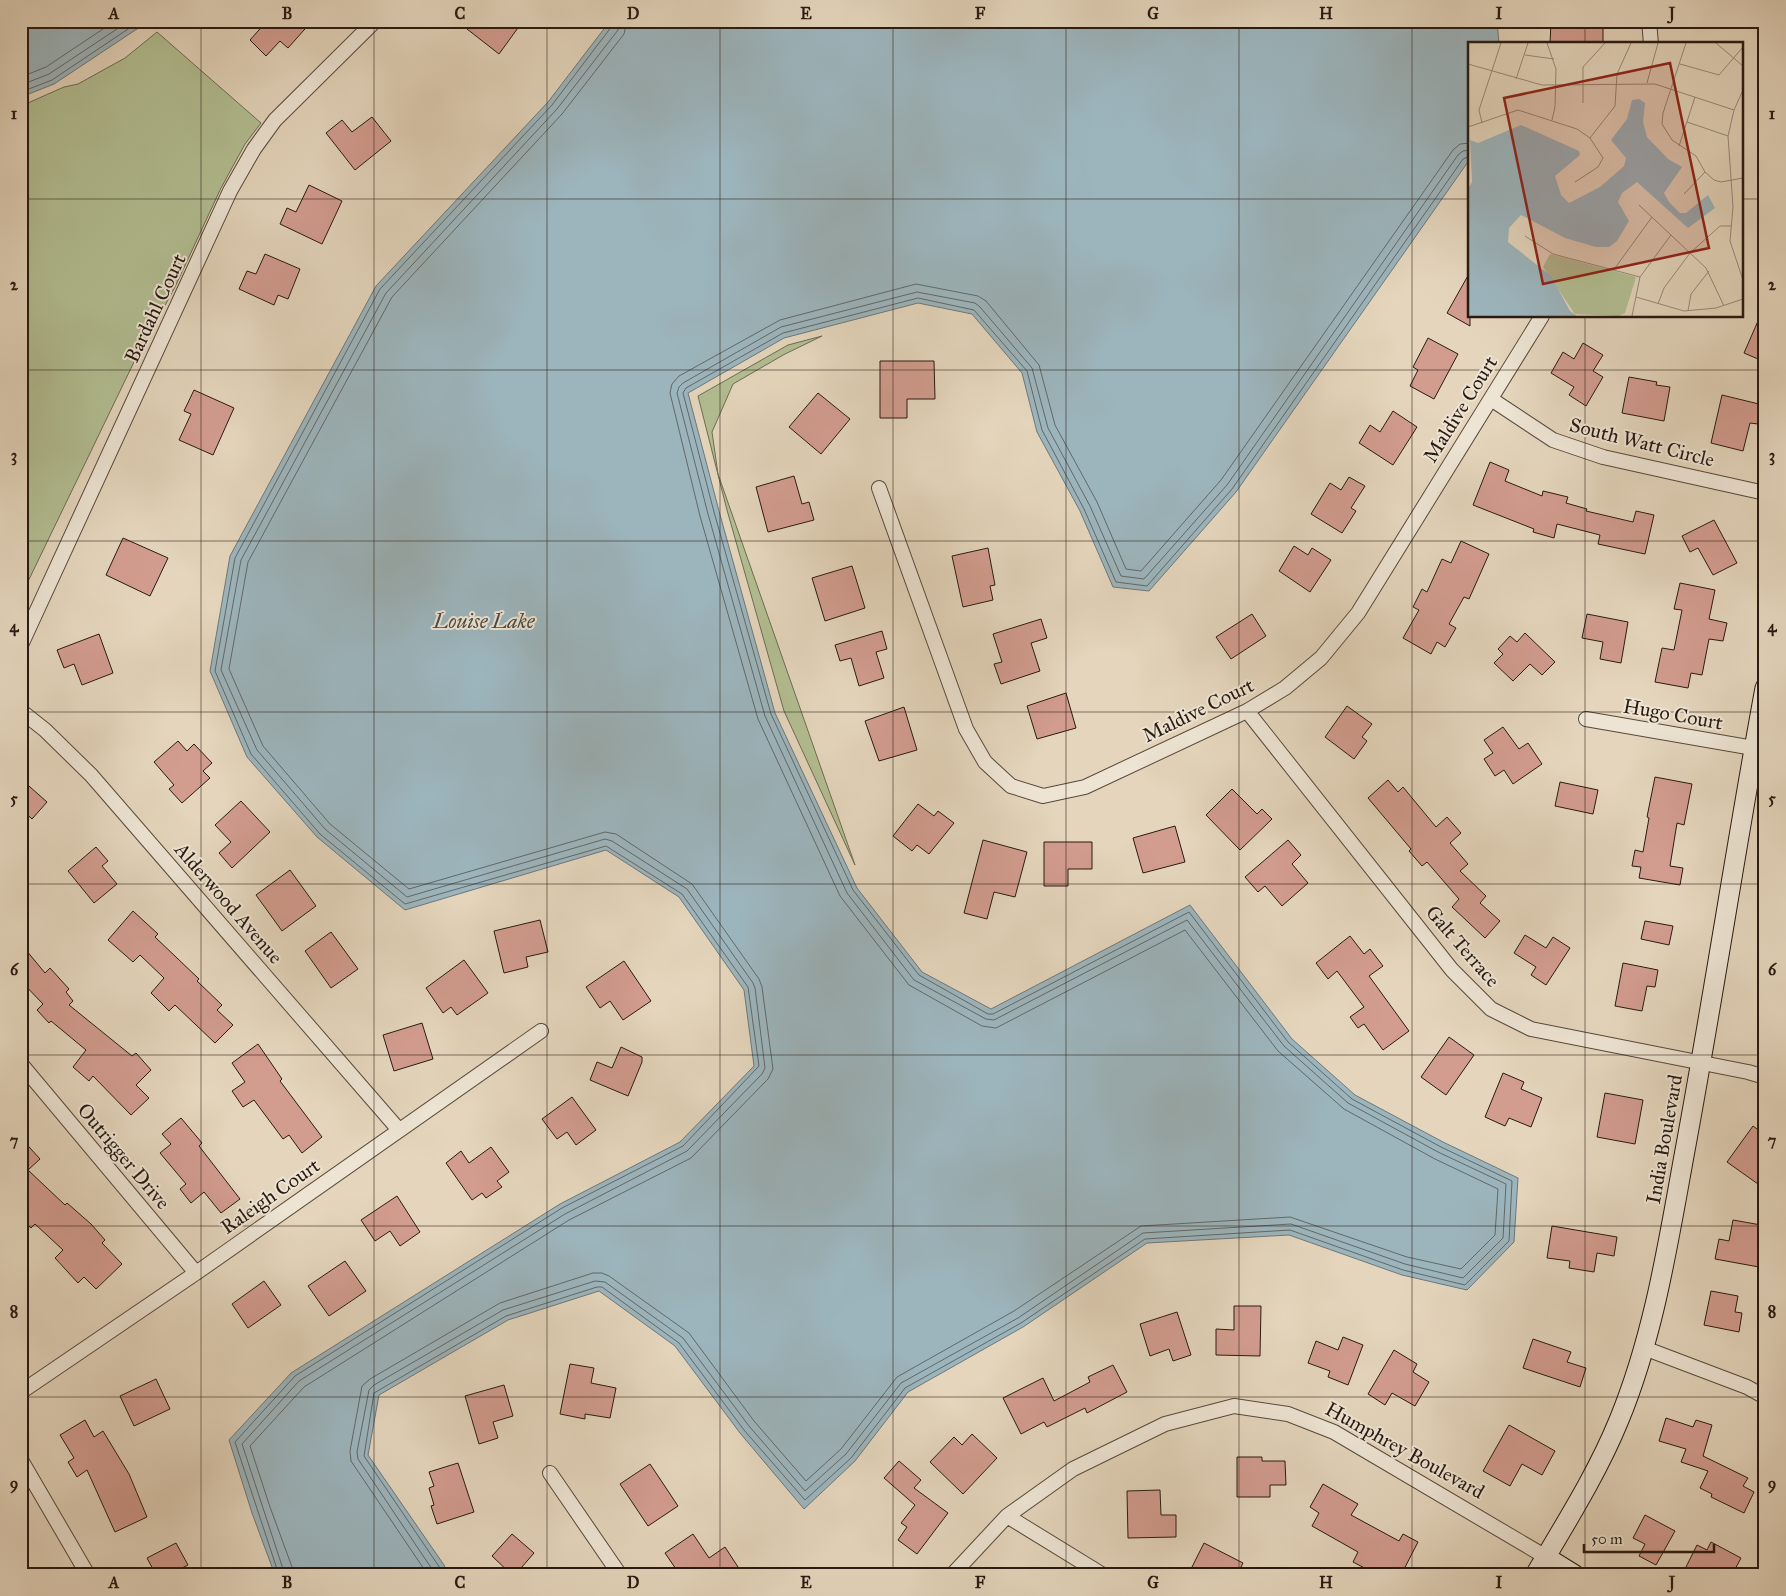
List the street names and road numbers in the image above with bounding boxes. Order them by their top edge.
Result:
street label: Bardahl Court [119,250,191,366]
street label: Maldive Court [1418,351,1502,467]
street label: South Watt Circle [1567,412,1717,472]
street label: Maldive Court [1138,673,1258,747]
street label: Hugo Court [1621,693,1725,736]
street label: Alderwood Avenue [169,837,288,968]
street label: Galt Terrace [1421,900,1505,992]
street label: India Boulevard [1641,1072,1687,1206]
street label: Outrigger Drive [72,1098,175,1215]
street label: Raleigh Court [216,1153,325,1240]
street label: Humphrey Boulevard [1321,1396,1489,1504]

